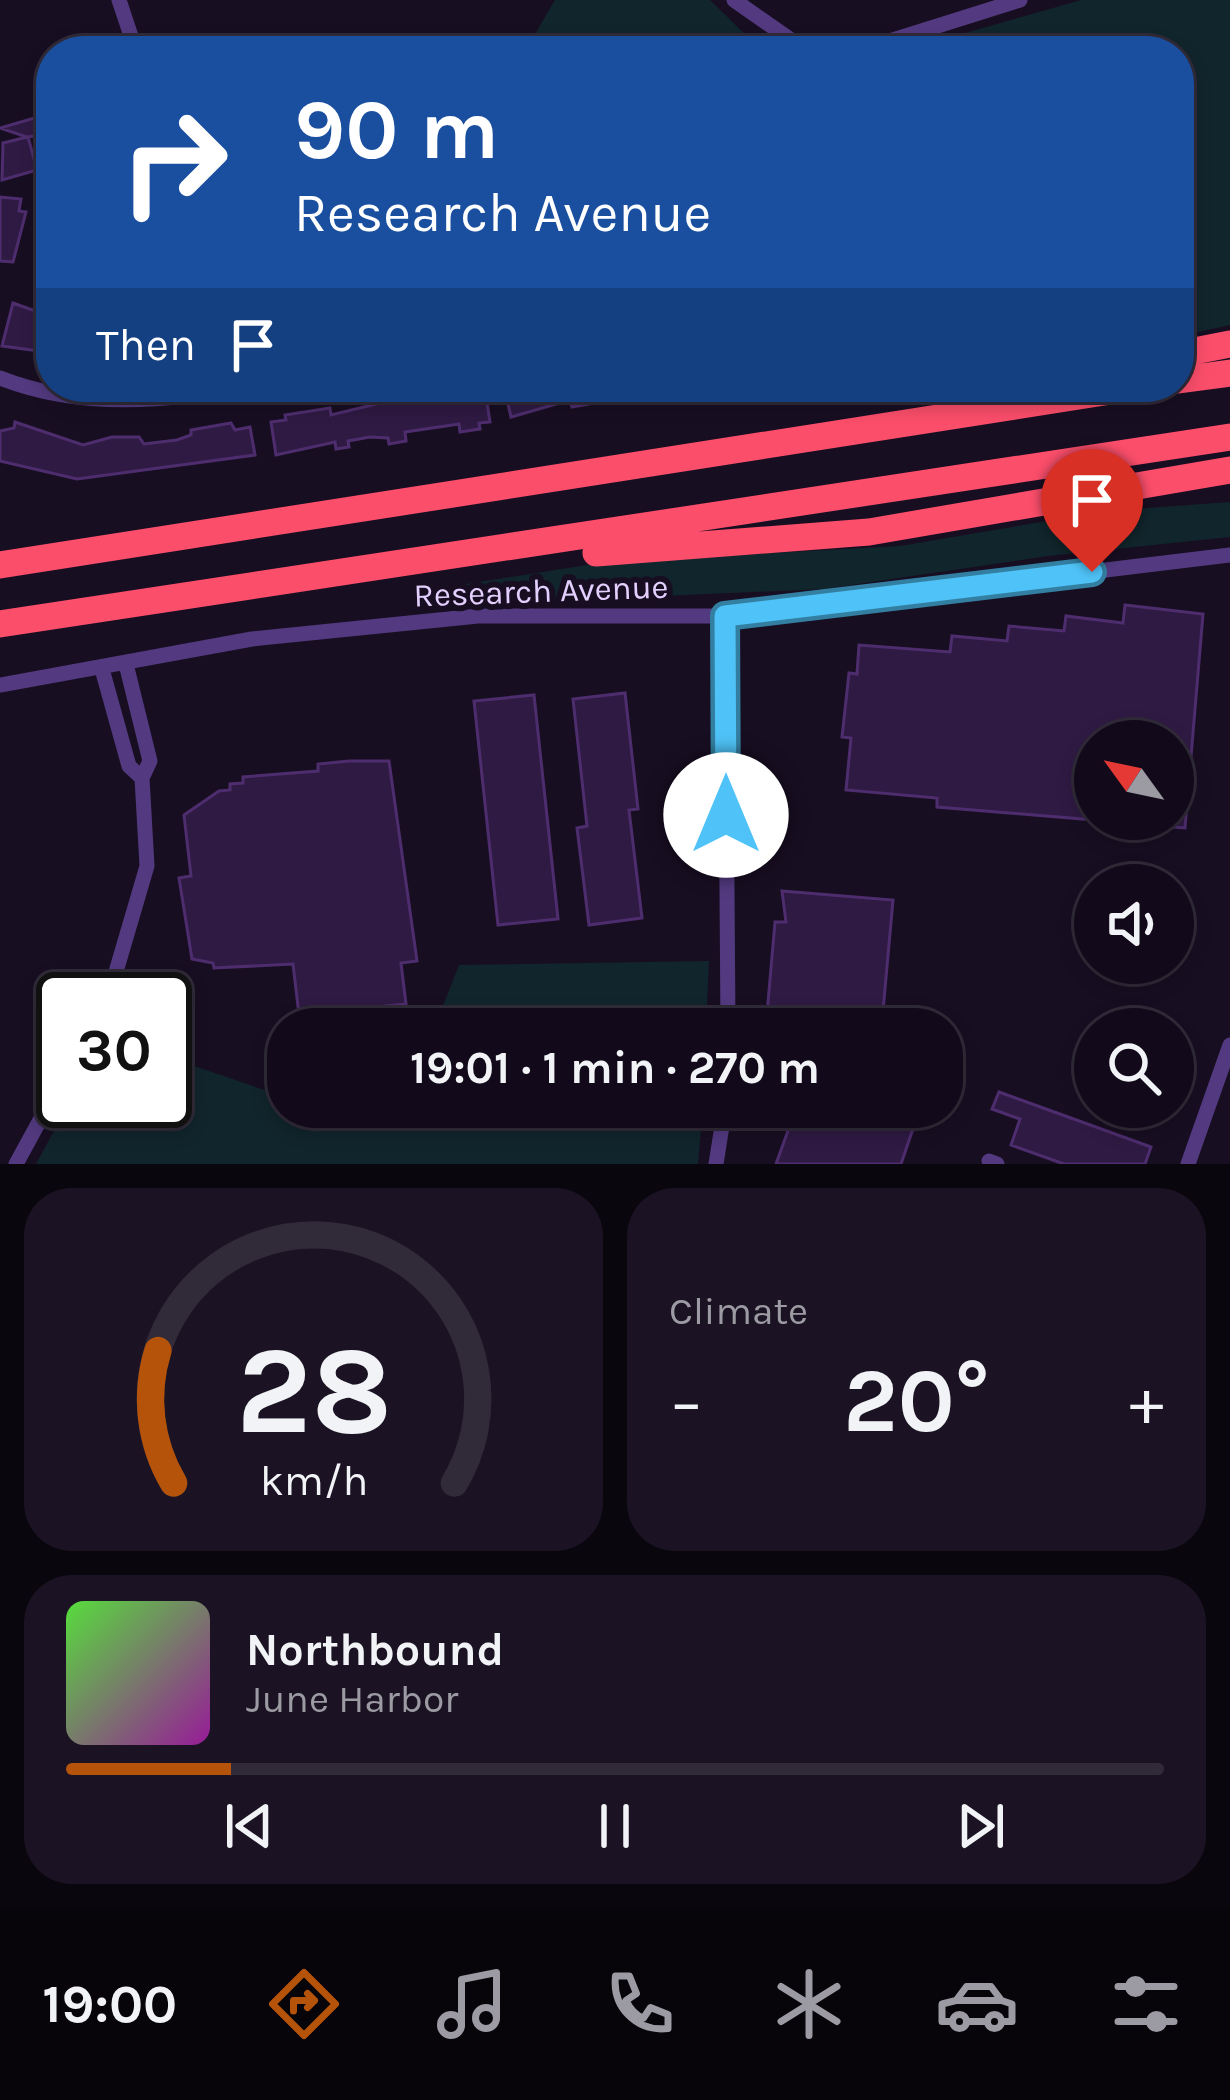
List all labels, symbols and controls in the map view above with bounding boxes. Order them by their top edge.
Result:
text: 90 m [294,81,499,179]
icon: right [96,84,252,240]
text: Research Avenue [294,181,711,245]
icon: arrive [220,312,286,378]
text: Then [96,319,196,371]
pin [1041,449,1143,572]
icon: arrive [1059,467,1125,533]
street label: Research Avenue [413,568,669,614]
north arrow [1074,720,1194,840]
map controls [1074,720,1194,1128]
position arrow [663,752,789,878]
button: sound [1074,864,1194,984]
speed limit sign: 30 [36,972,192,1128]
button: search [1074,1008,1194,1128]
text: 19:01 · 1 min · 270 m [410,1042,820,1094]
text: Climate [669,1288,808,1334]
text: 28 [235,1318,392,1463]
text: 20° [843,1348,990,1454]
text: − [669,1363,704,1441]
text: + [1129,1363,1164,1441]
text: km/h [259,1455,368,1505]
text: Northbound [246,1624,504,1676]
text: June Harbor [246,1676,458,1722]
icon: previous [216,1793,282,1859]
icon: pause [582,1793,648,1859]
icon: next [948,1793,1014,1859]
icon: directions [262,1962,346,2046]
icon: music [430,1962,514,2046]
icon: phone [598,1962,682,2046]
icon: climate [767,1962,851,2046]
icon: car [935,1962,1019,2046]
icon: filters [1104,1962,1188,2046]
text: 19:00 [42,1972,177,2036]

